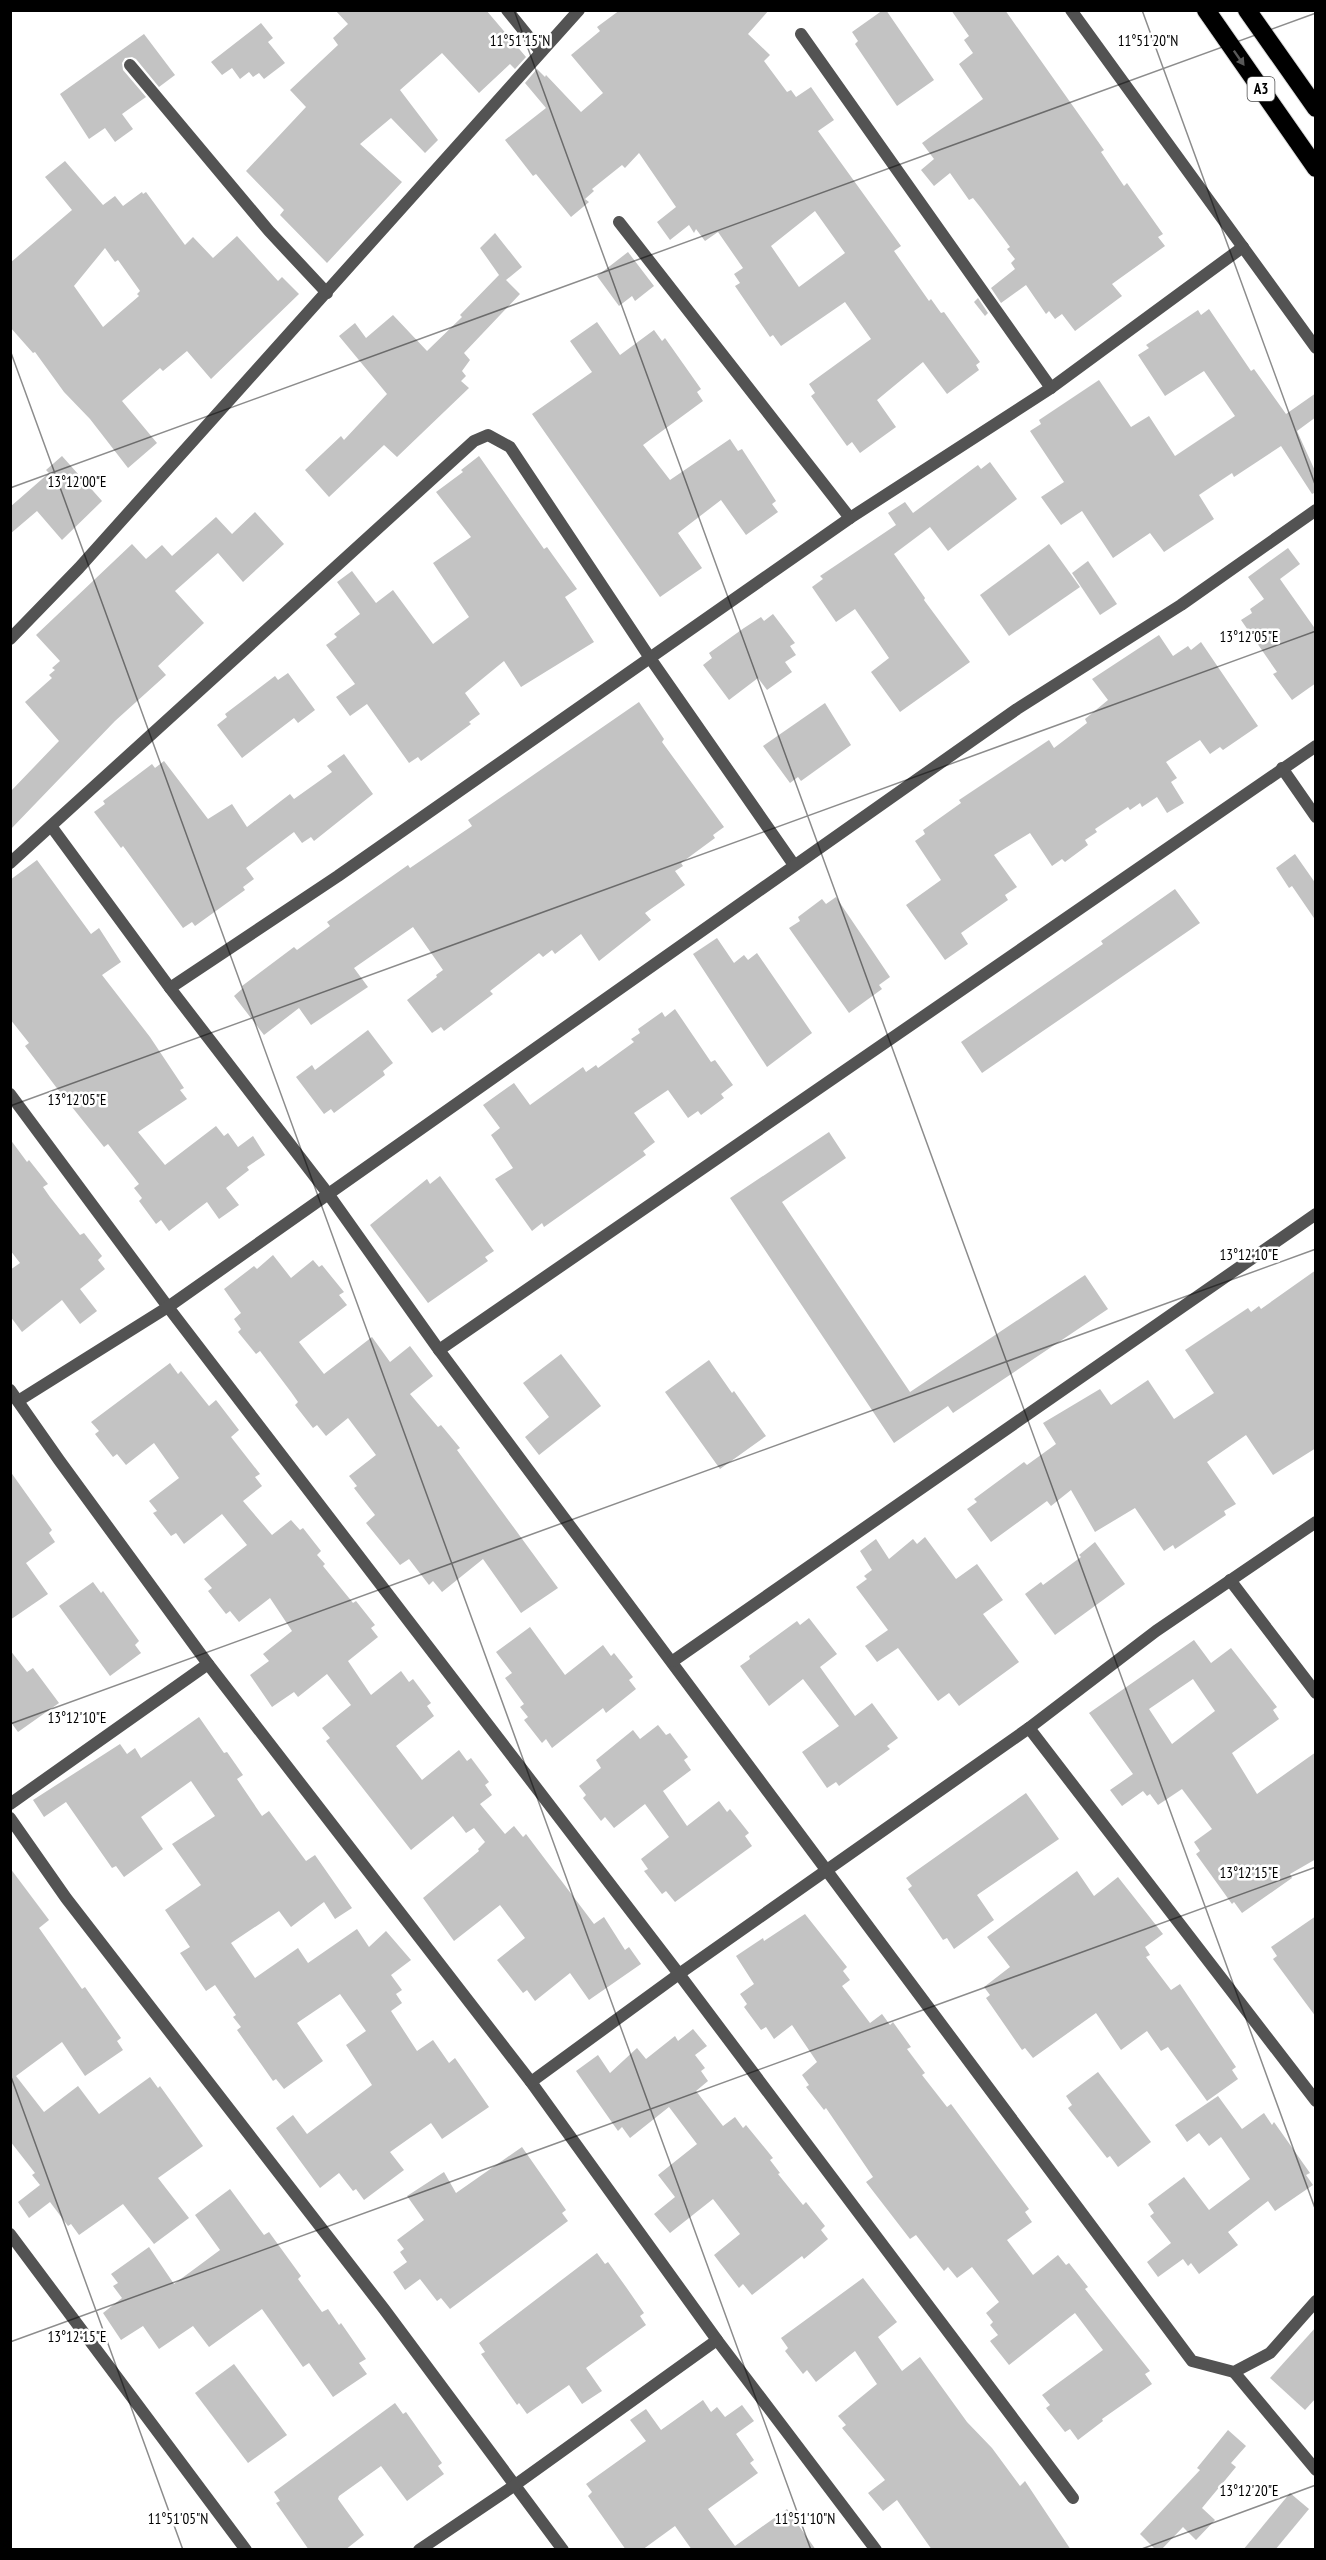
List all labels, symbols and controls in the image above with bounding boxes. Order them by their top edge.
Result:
text: 11°51'15"N [490,31,550,50]
text: 11°51'20"N [1118,31,1178,50]
one-way arrow [1233,50,1245,66]
road number: A3 [1248,77,1274,101]
text: 13°12'00"E [47,472,107,491]
text: 13°12'05"E [1219,627,1279,646]
text: 13°12'05"E [47,1090,107,1109]
text: 13°12'10"E [1219,1245,1279,1264]
text: 13°12'10"E [47,1708,107,1727]
text: 13°12'15"E [1219,1863,1279,1882]
text: 13°12'15"E [47,2327,107,2346]
text: 13°12'20"E [1219,2481,1279,2500]
text: 11°51'05"N [148,2509,208,2528]
text: 11°51'10"N [775,2509,835,2528]

